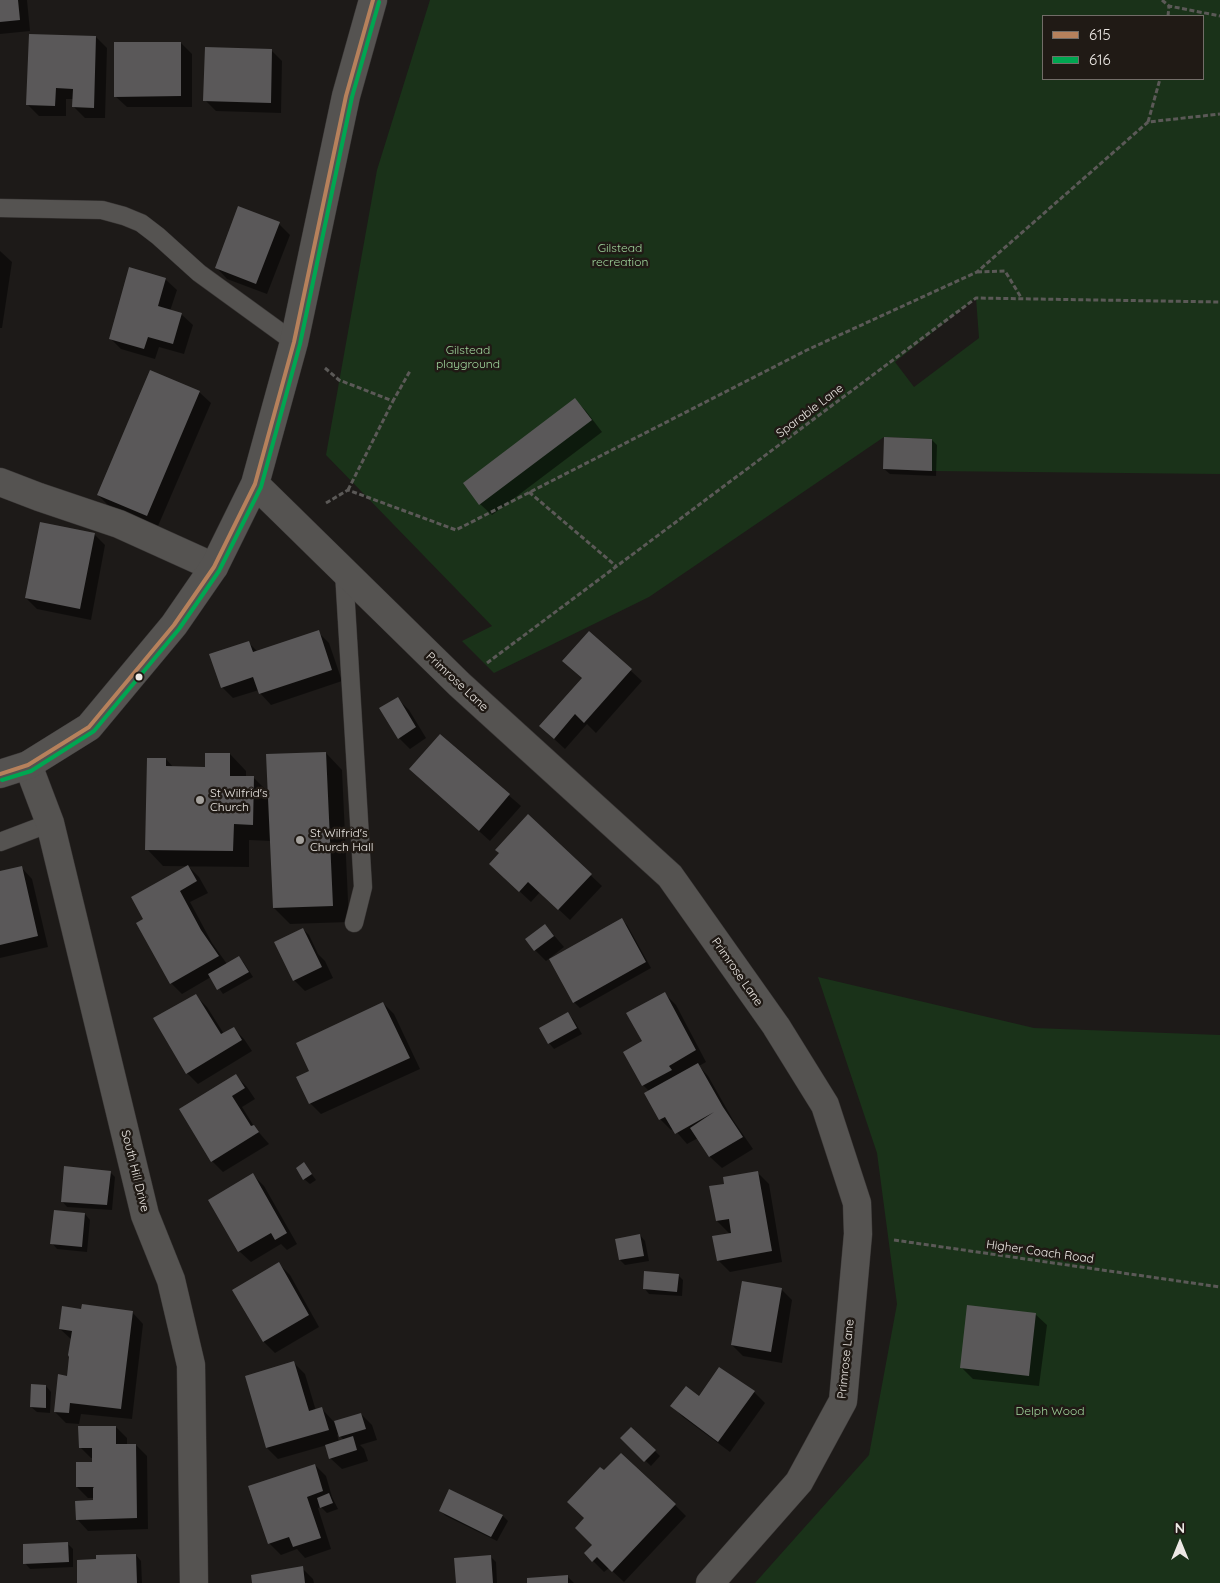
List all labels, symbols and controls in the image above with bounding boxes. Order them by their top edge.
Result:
legend [1042,15,1205,80]
text: 615 [1089,25,1111,44]
text: 616 [1089,50,1111,69]
park label: Gilstead recreation [592,241,648,269]
park label: Gilstead playground [436,343,500,371]
street label: Sparable Lane [774,381,846,441]
street label: Primrose Lane [423,649,491,715]
unlabelled marker [134,672,144,682]
place label: St Wilfrid's Church [210,786,268,814]
marker: St Wilfrid's Church [194,794,206,806]
place label: St Wilfrid's Church Hall [310,826,374,854]
marker: St Wilfrid's Church Hall [294,834,306,846]
street label: Primrose Lane [708,935,766,1009]
street label: South Hill Drive [118,1129,152,1213]
street label: Higher Coach Road [985,1237,1095,1267]
street label: Primrose Lane [835,1318,857,1400]
park label: Delph Wood [1016,1404,1084,1418]
north arrow [1155,1518,1205,1568]
text: N [1175,1519,1185,1537]

